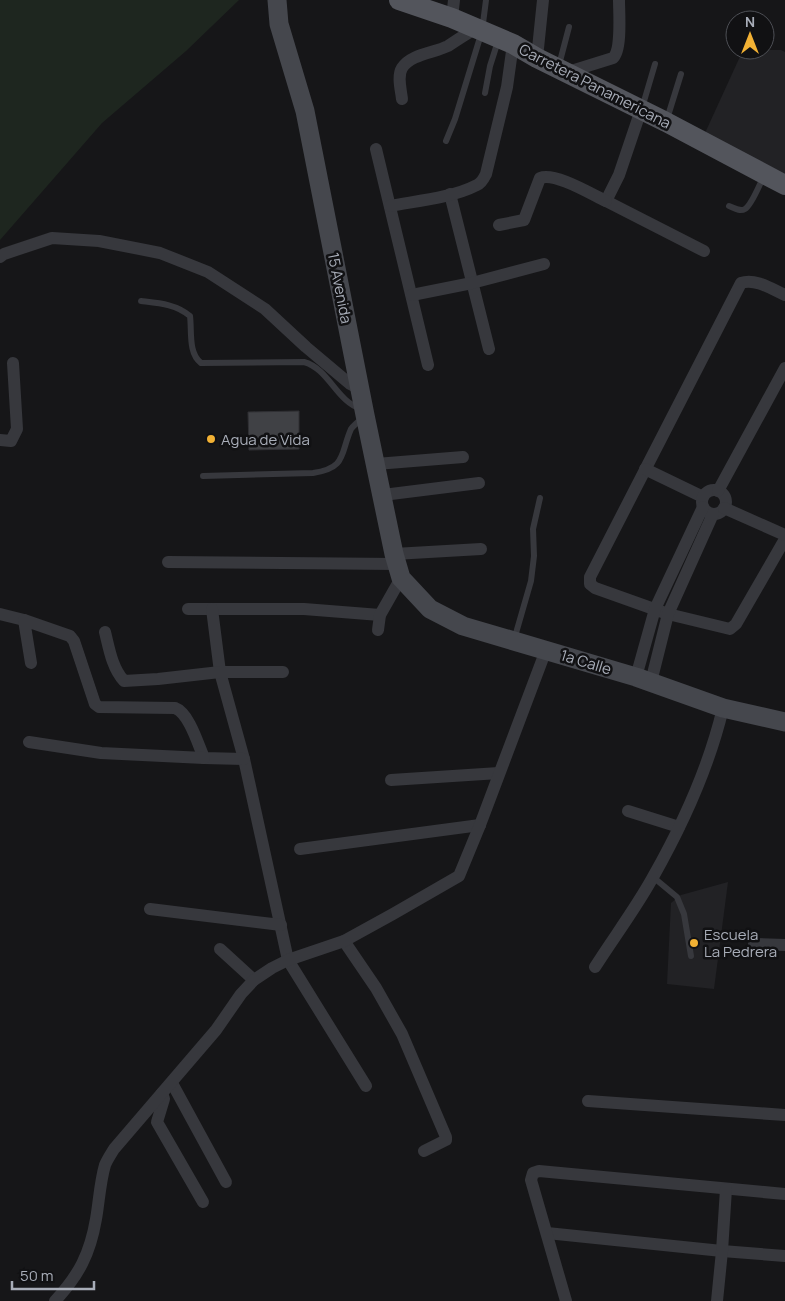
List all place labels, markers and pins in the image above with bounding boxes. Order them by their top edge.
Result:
place label: Agua de Vida [221,429,310,450]
marker: Agua de Vida [205,433,217,445]
place label: Escuela La Pedrera [704,924,777,962]
marker: Escuela La Pedrera [688,937,700,949]

